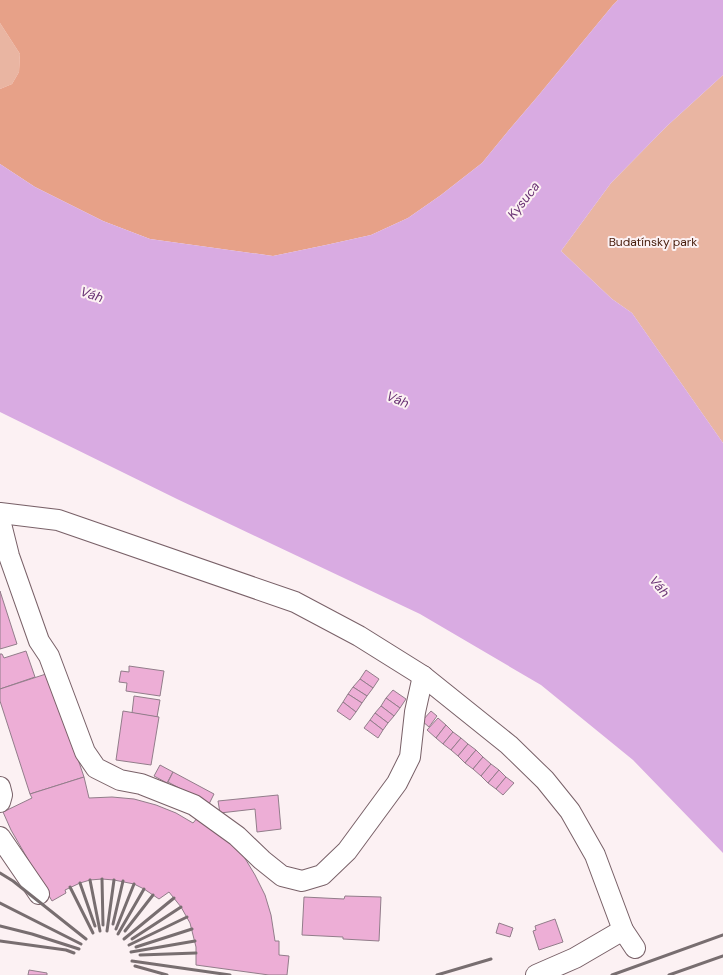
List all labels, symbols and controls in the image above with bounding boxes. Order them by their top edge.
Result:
water label: Kysuca [503,178,543,222]
park label: Budatínsky park [609,234,697,250]
water label: Váh [78,283,105,306]
water label: Váh [384,387,412,412]
water label: Váh [646,572,674,601]

